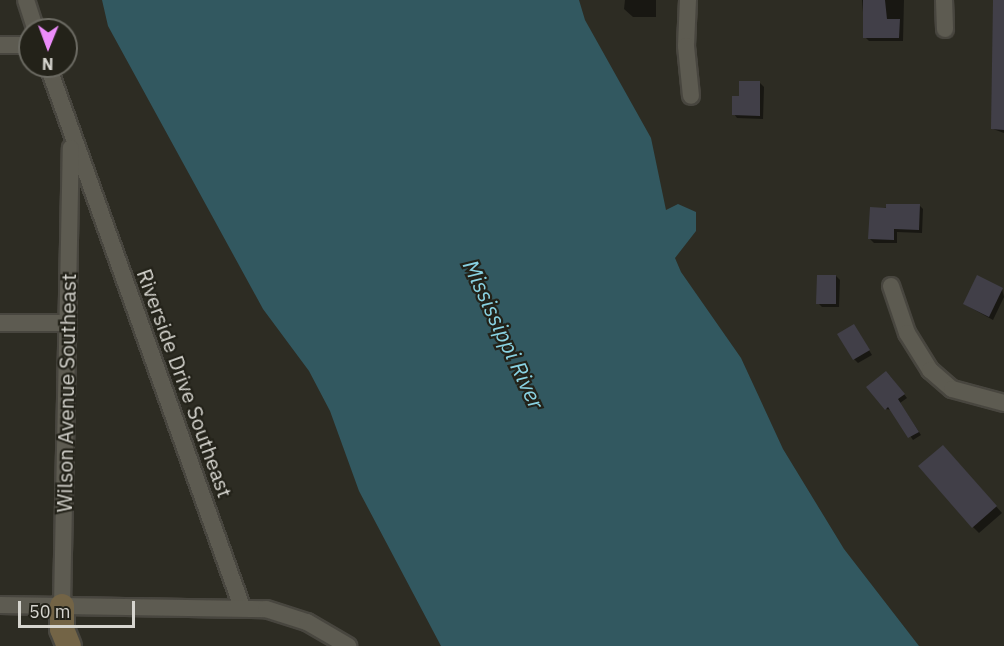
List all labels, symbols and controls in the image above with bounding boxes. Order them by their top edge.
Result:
north arrow [18,18,78,78]
text: N [42,54,54,74]
water label: Mississippi River [458,255,550,413]
street label: Riverside Drive Southeast [132,265,238,501]
street label: Wilson Avenue Southeast [51,273,81,513]
scale bar [21,589,138,627]
text: 50 m [29,600,71,623]

